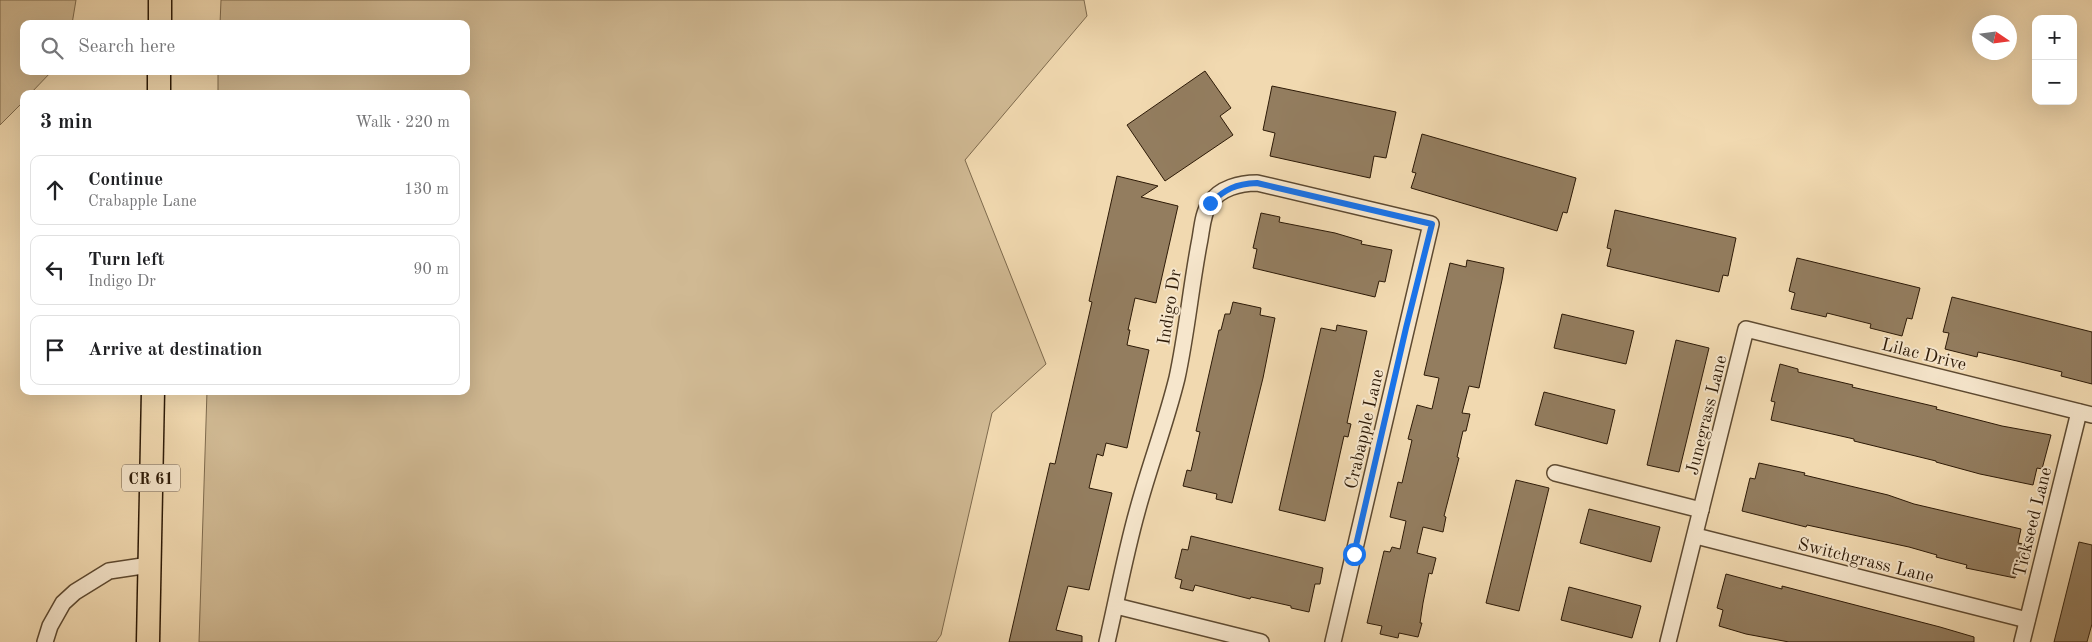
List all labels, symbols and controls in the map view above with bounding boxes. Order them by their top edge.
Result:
north arrow [1972,15,2017,60]
map controls [2032,15,2077,105]
button: + [2032,15,2077,60]
search box [20,20,470,75]
icon: search [38,34,66,62]
text: Search here [78,38,175,57]
button: − [2032,60,2077,105]
text: 3 min [40,112,93,133]
text: Walk · 220 m [355,115,450,131]
text: Continue [88,171,163,190]
icon: ahead [41,176,69,204]
text: 130 m [404,182,449,198]
route end [1199,192,1222,215]
text: Crabapple Lane [88,194,197,210]
text: Turn left [88,251,165,270]
icon: left [41,256,69,284]
text: 90 m [413,262,449,278]
street label: Indigo Dr [1155,268,1185,346]
text: Indigo Dr [88,274,156,290]
icon: arrive [41,336,69,364]
street label: Lilac Drive [1879,336,1968,374]
text: Arrive at destination [88,341,262,360]
street label: Junegrass Lane [1683,353,1731,477]
street label: Crabapple Lane [1342,368,1387,491]
road number: CR 61 [122,464,180,492]
street label: Tickseed Lane [2011,465,2055,579]
street label: Switchgrass Lane [1796,535,1936,587]
route start [1343,543,1366,566]

